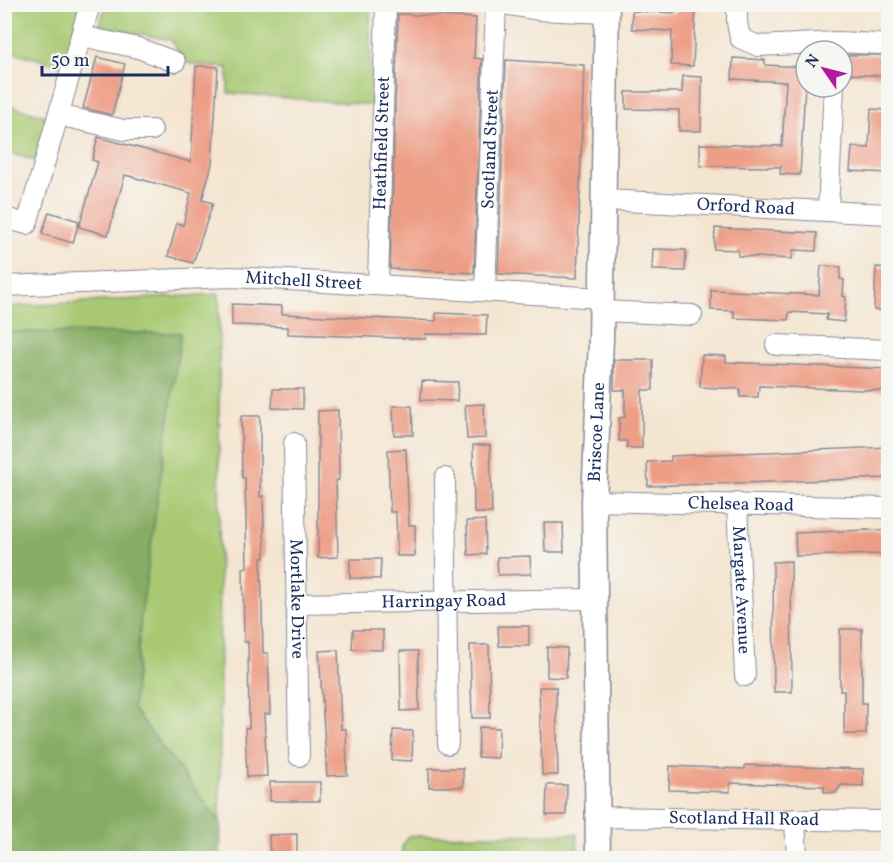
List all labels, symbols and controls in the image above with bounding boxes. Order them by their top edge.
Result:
scale bar [42,39,168,77]
north arrow [794,39,854,99]
text: 50 m [51,49,90,74]
text: N [801,50,826,73]
street label: Heathfield Street [368,76,396,210]
street label: Scotland Street [476,89,505,210]
street label: Orford Road [696,192,796,222]
street label: Mitchell Street [245,265,363,297]
street label: Briscoe Lane [582,382,612,483]
street label: Chelsea Road [688,491,794,518]
street label: Margate Avenue [726,525,756,655]
street label: Mortlake Drive [283,539,310,659]
street label: Harringay Road [381,588,507,615]
street label: Scotland Hall Road [669,805,819,833]

